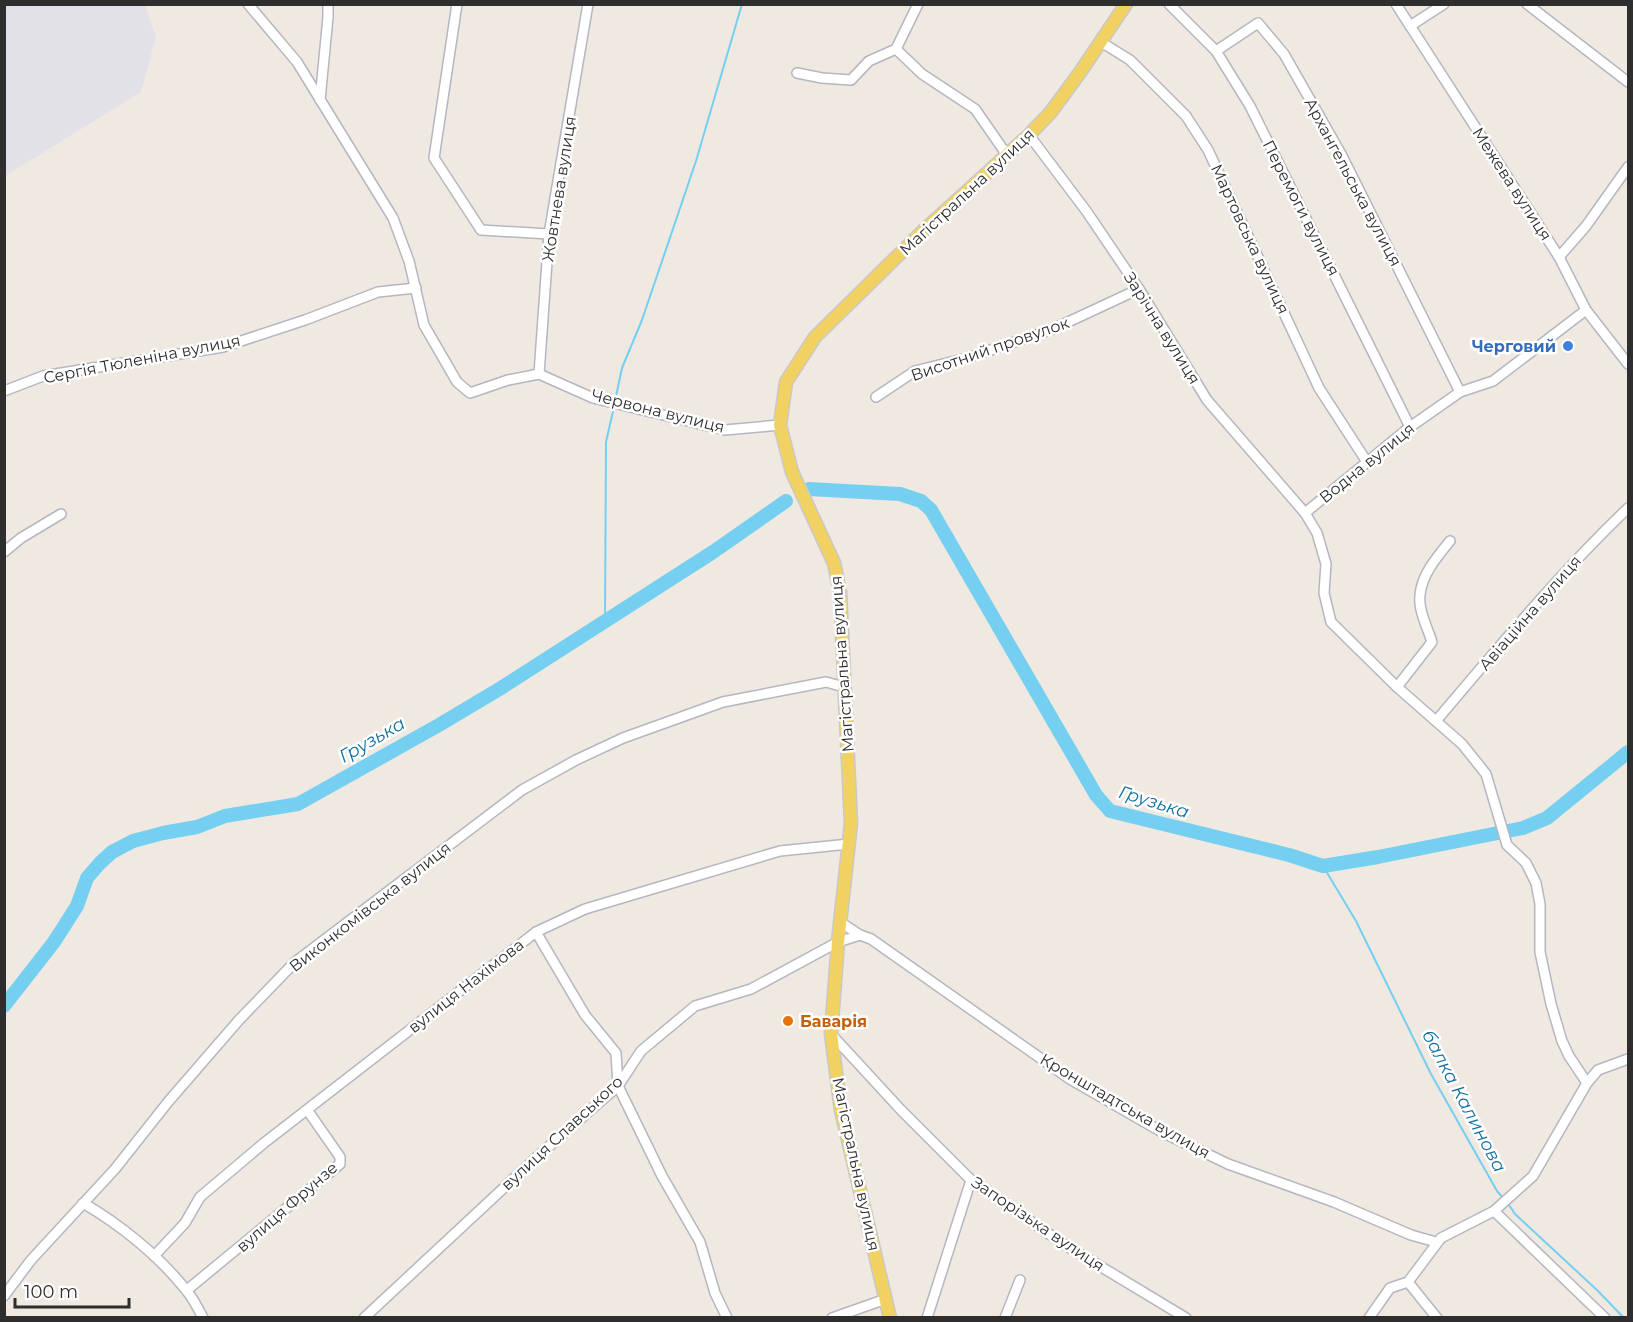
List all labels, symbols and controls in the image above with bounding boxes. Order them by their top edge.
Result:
street label: Архангельська вулиця [1301,95,1405,269]
street label: Жовтнева вулиця [538,115,580,263]
street label: Межева вулиця [1468,124,1556,244]
street label: Магістральна вулиця [896,125,1038,259]
street label: Перемоги вулиця [1259,137,1343,279]
street label: Мартовська вулиця [1207,161,1293,317]
street label: Зарічна вулиця [1120,268,1204,388]
street label: Висотний провулок [908,313,1072,385]
street label: Сергія Тюленіна вулиця [42,331,242,387]
place label: Черговий [1472,337,1556,356]
marker: Черговий [1561,339,1575,353]
street label: Червона вулиця [589,385,727,437]
street label: Водна вулиця [1316,419,1418,507]
street label: Авіаційна вулиця [1475,552,1585,674]
street label: Магістральна вулиця [826,575,858,753]
water label: Грузька [335,712,409,768]
water label: Грузька [1116,781,1192,823]
street label: Виконкомівська вулиця [285,838,455,976]
street label: вулиця Нахімова [404,935,528,1037]
place label: Баварія [800,1012,867,1031]
marker: Баварія [781,1014,795,1028]
water label: балка Калинова [1417,1026,1511,1176]
street label: Кронштадтська вулиця [1037,1049,1213,1163]
street label: вулиця Славського [497,1072,627,1194]
street label: Магістральна вулиця [828,1076,884,1252]
street label: вулиця Фрунзе [233,1158,341,1256]
street label: Запорізька вулиця [968,1173,1108,1275]
scale bar [15,1271,129,1309]
text: 100 m [24,1281,78,1303]

